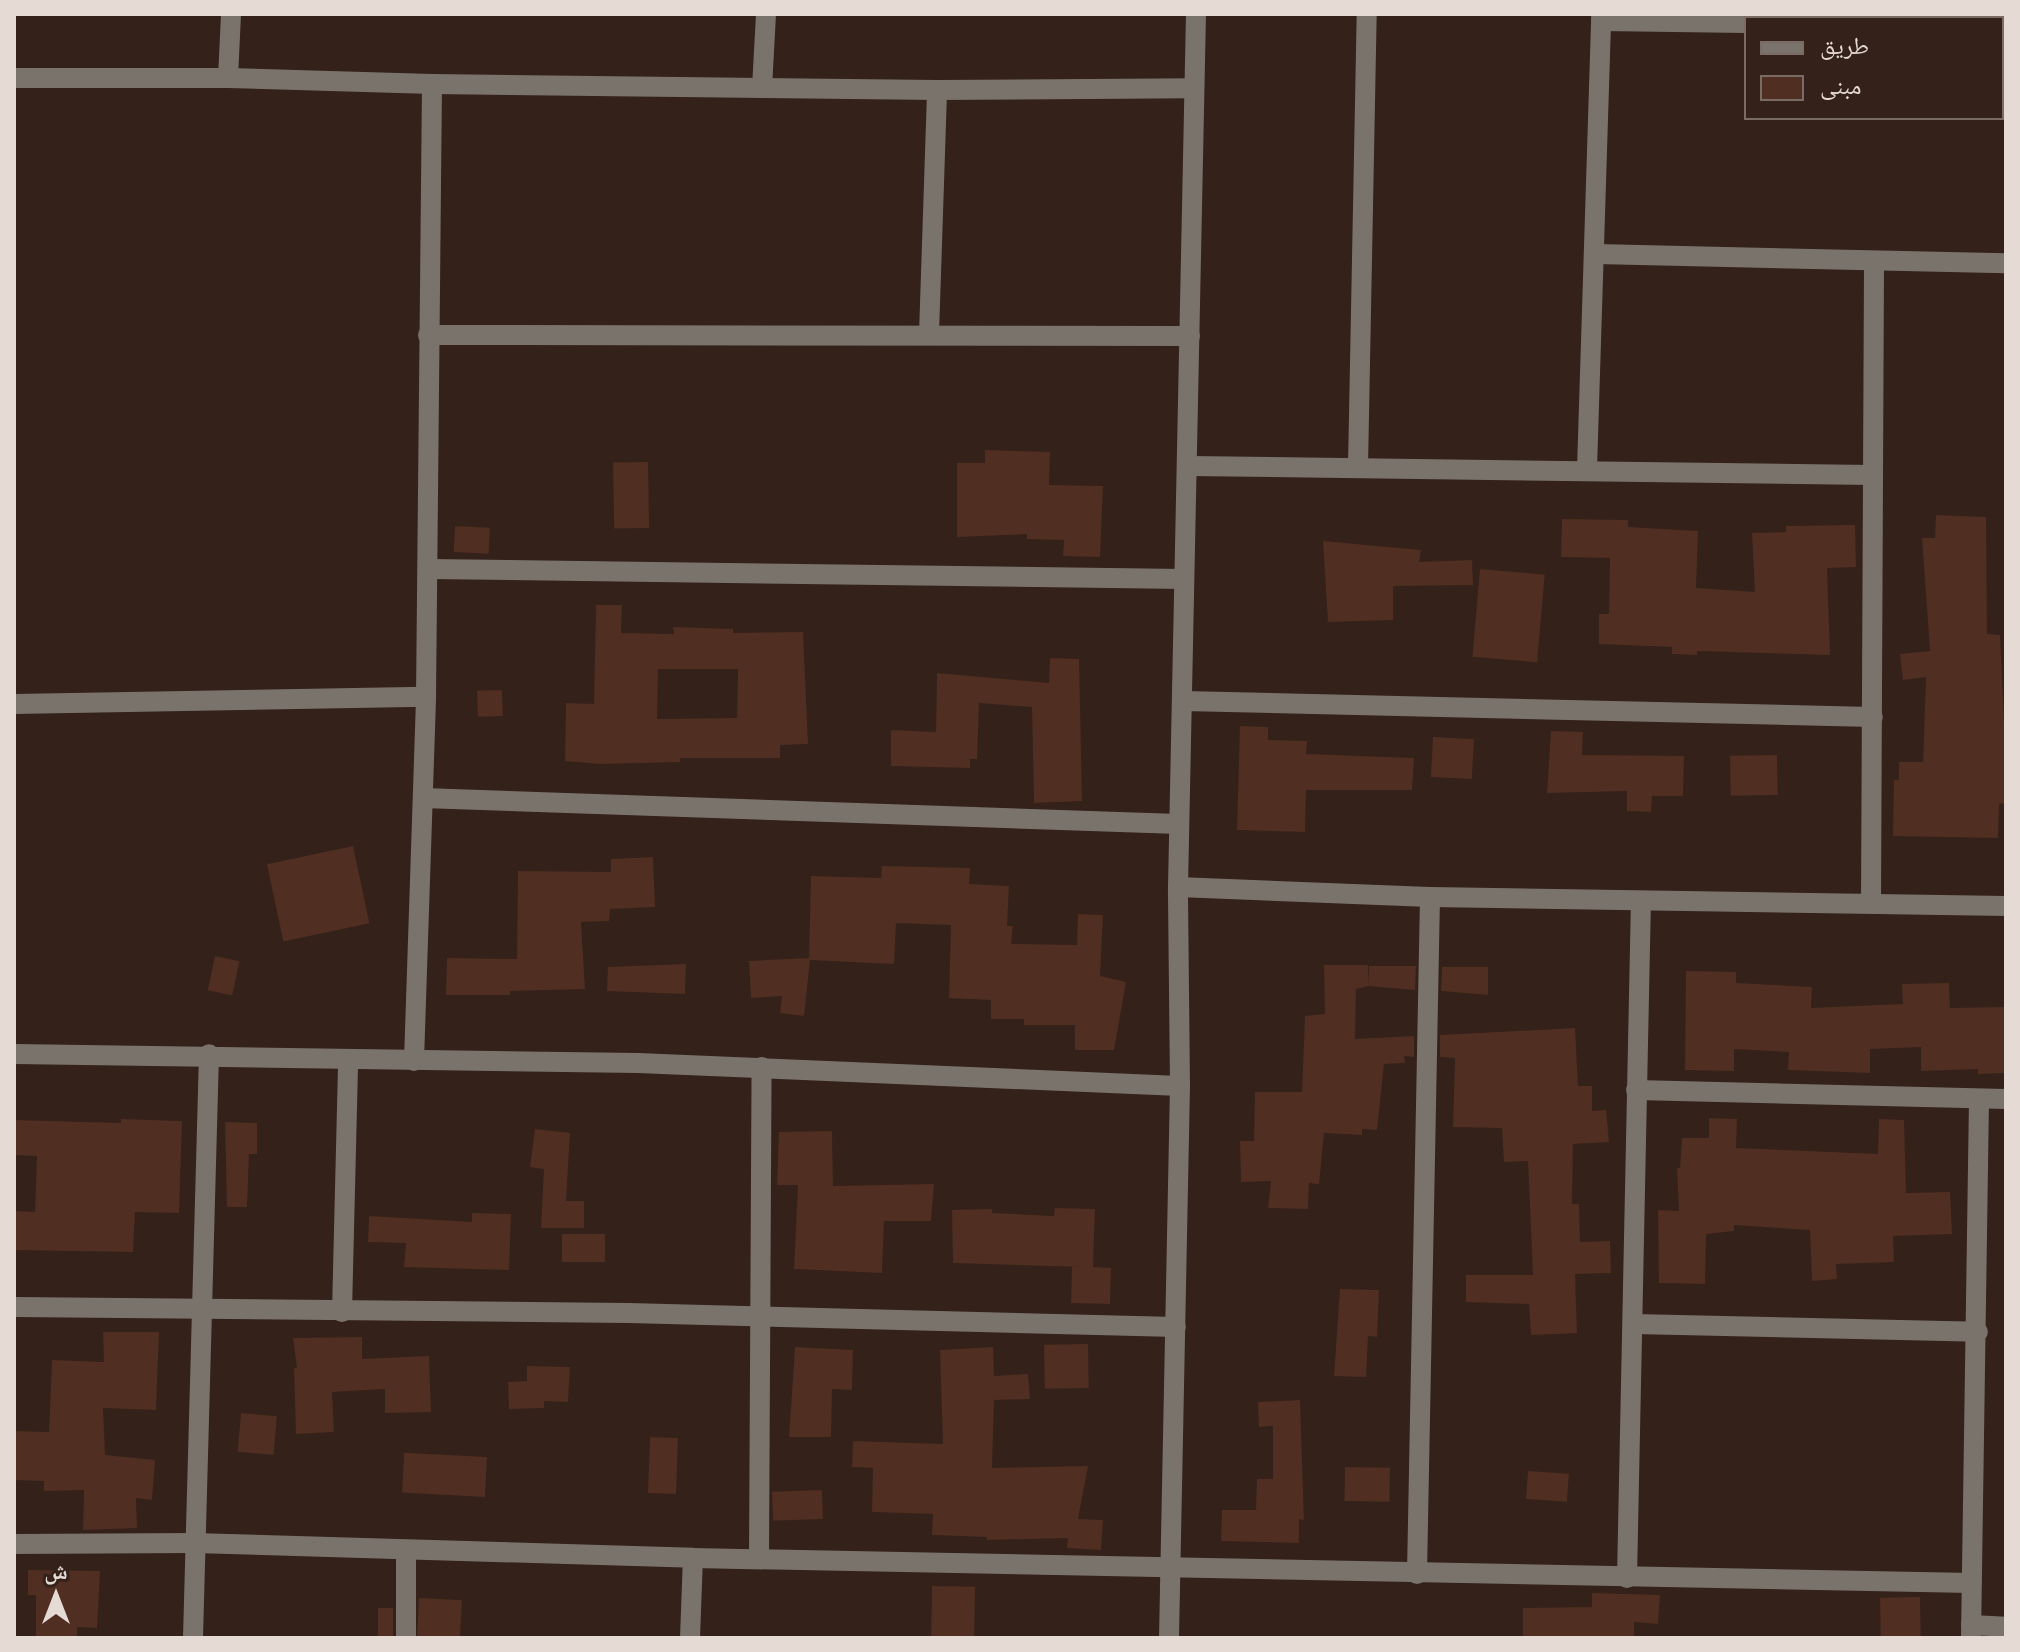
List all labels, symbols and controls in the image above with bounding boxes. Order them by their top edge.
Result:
legend [1744,16,2004,120]
text: طريق [1820,32,1869,60]
text: مبنى [1820,72,1861,100]
north arrow [16,1556,96,1636]
text: ش [44,1558,68,1585]

